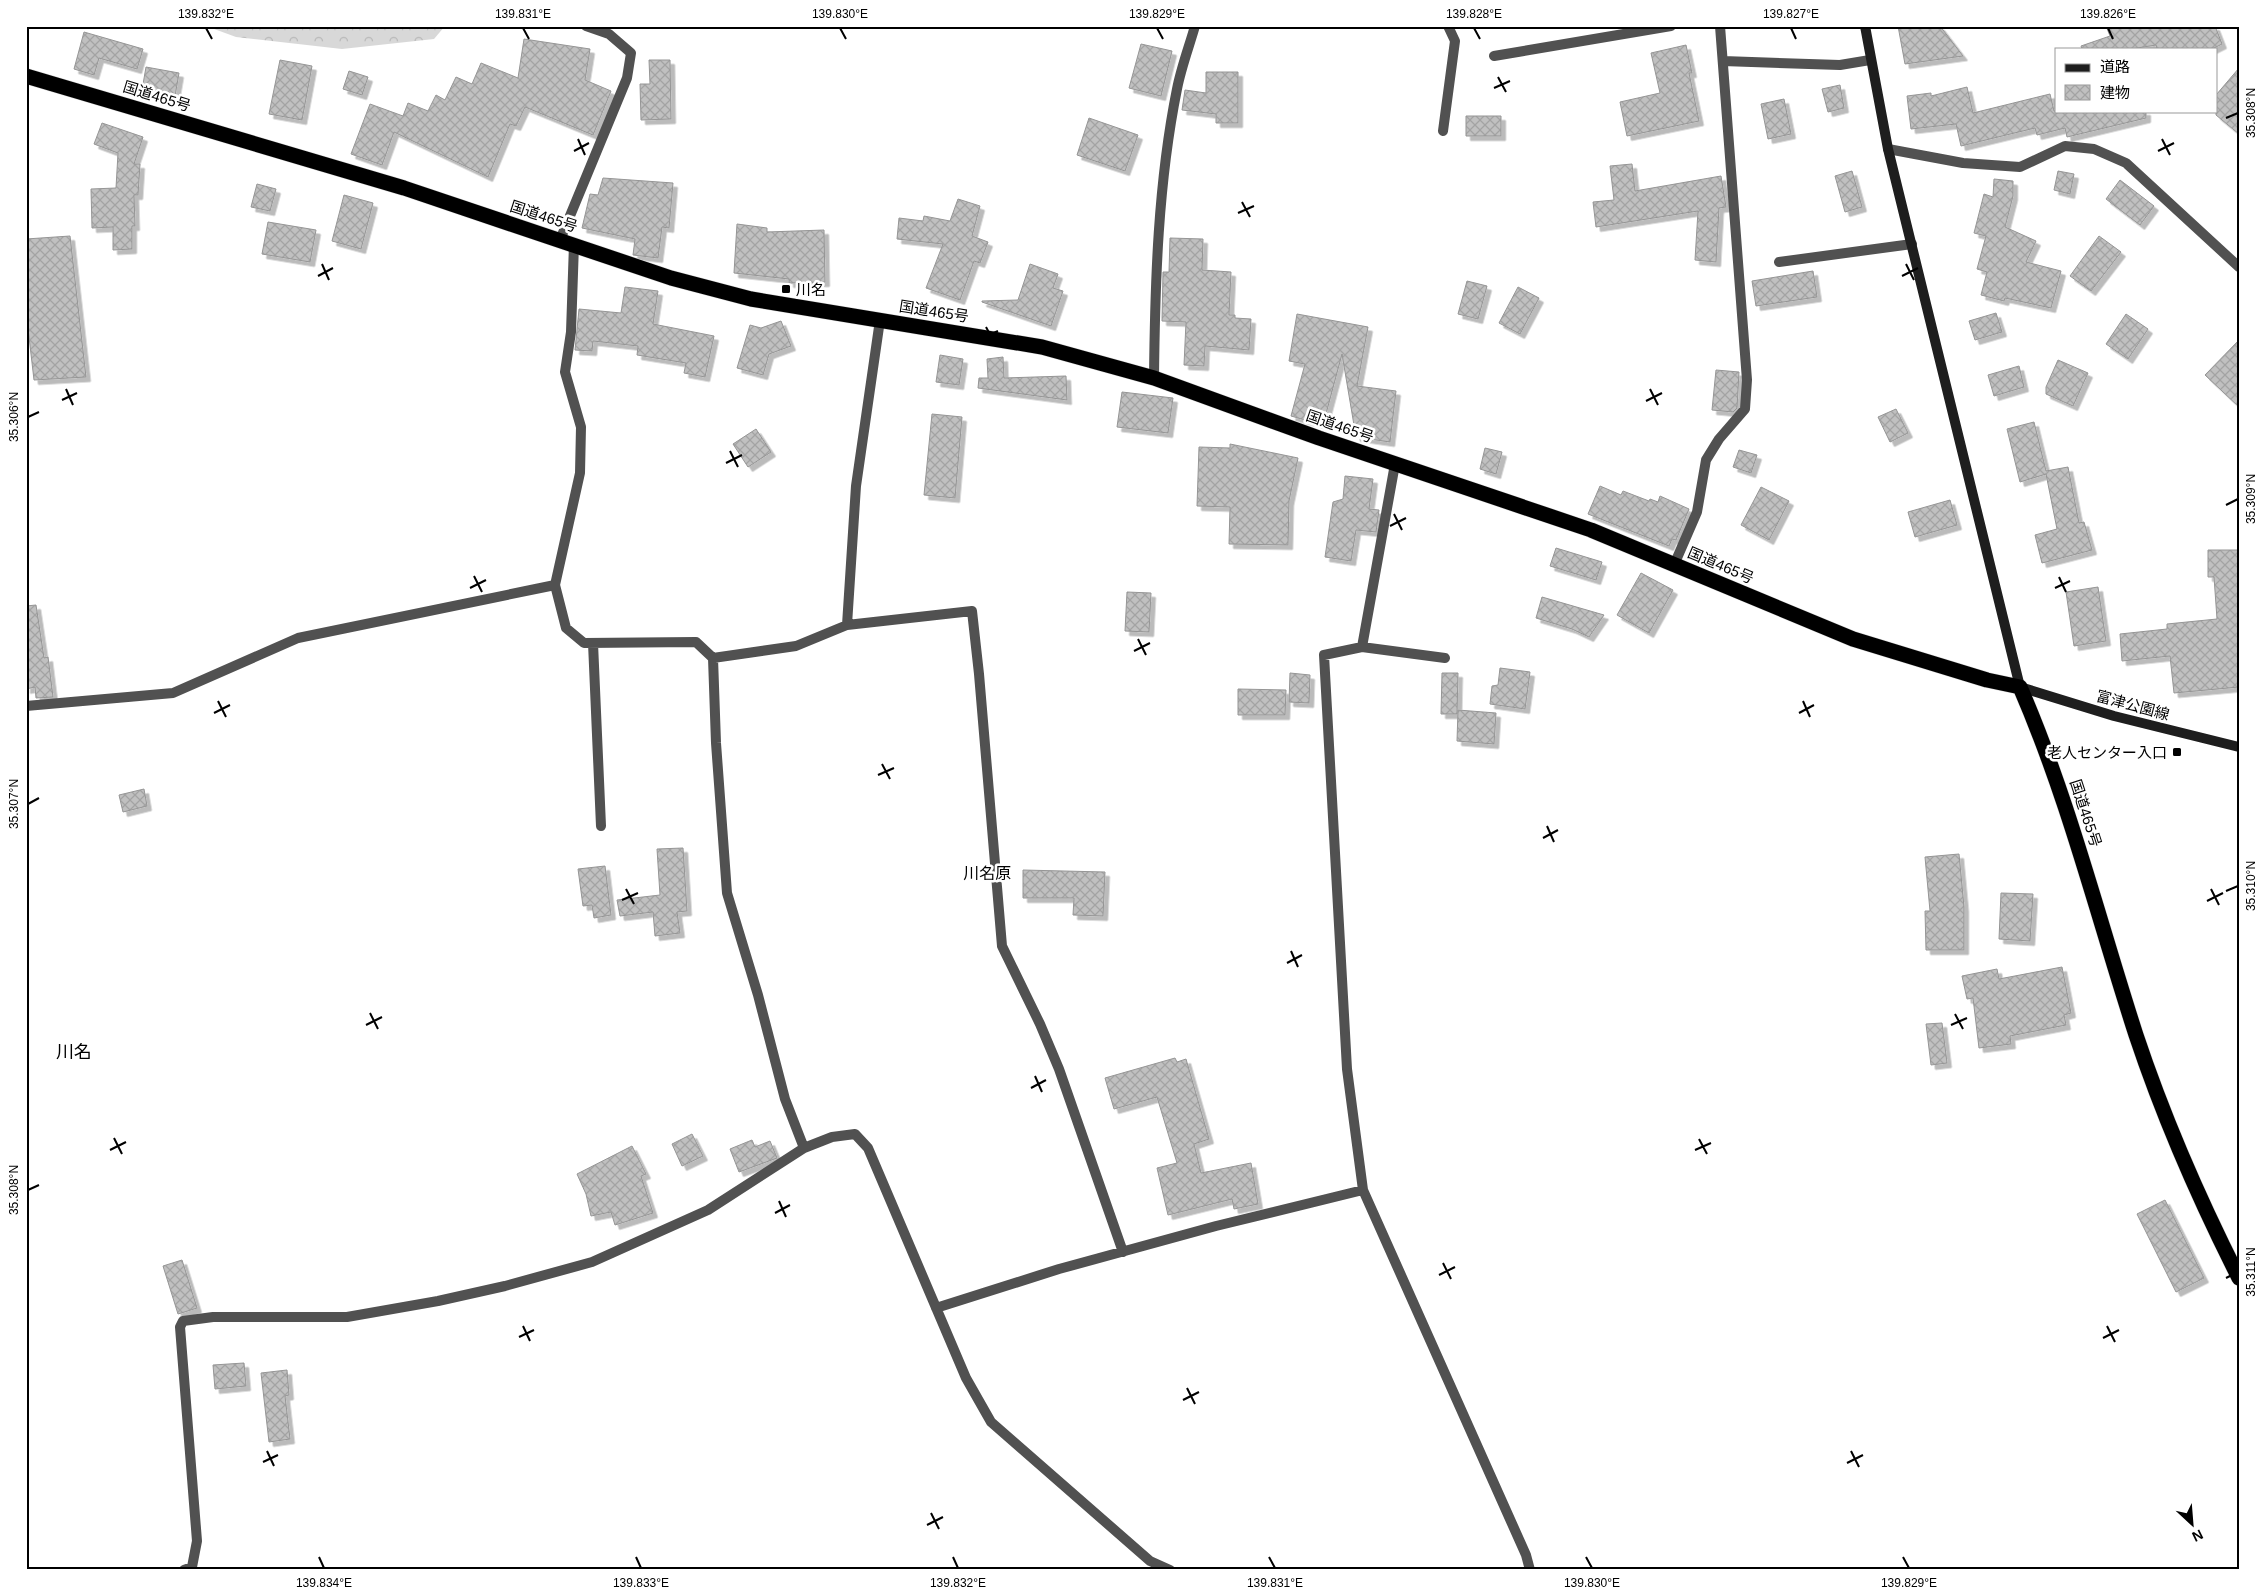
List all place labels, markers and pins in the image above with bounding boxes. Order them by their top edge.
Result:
place label: 川名 [796,281,826,298]
marker: 川名 [780,283,792,295]
place label: 老人センター入口 [2047,744,2167,761]
marker: 老人センター入口 [2171,746,2183,758]

